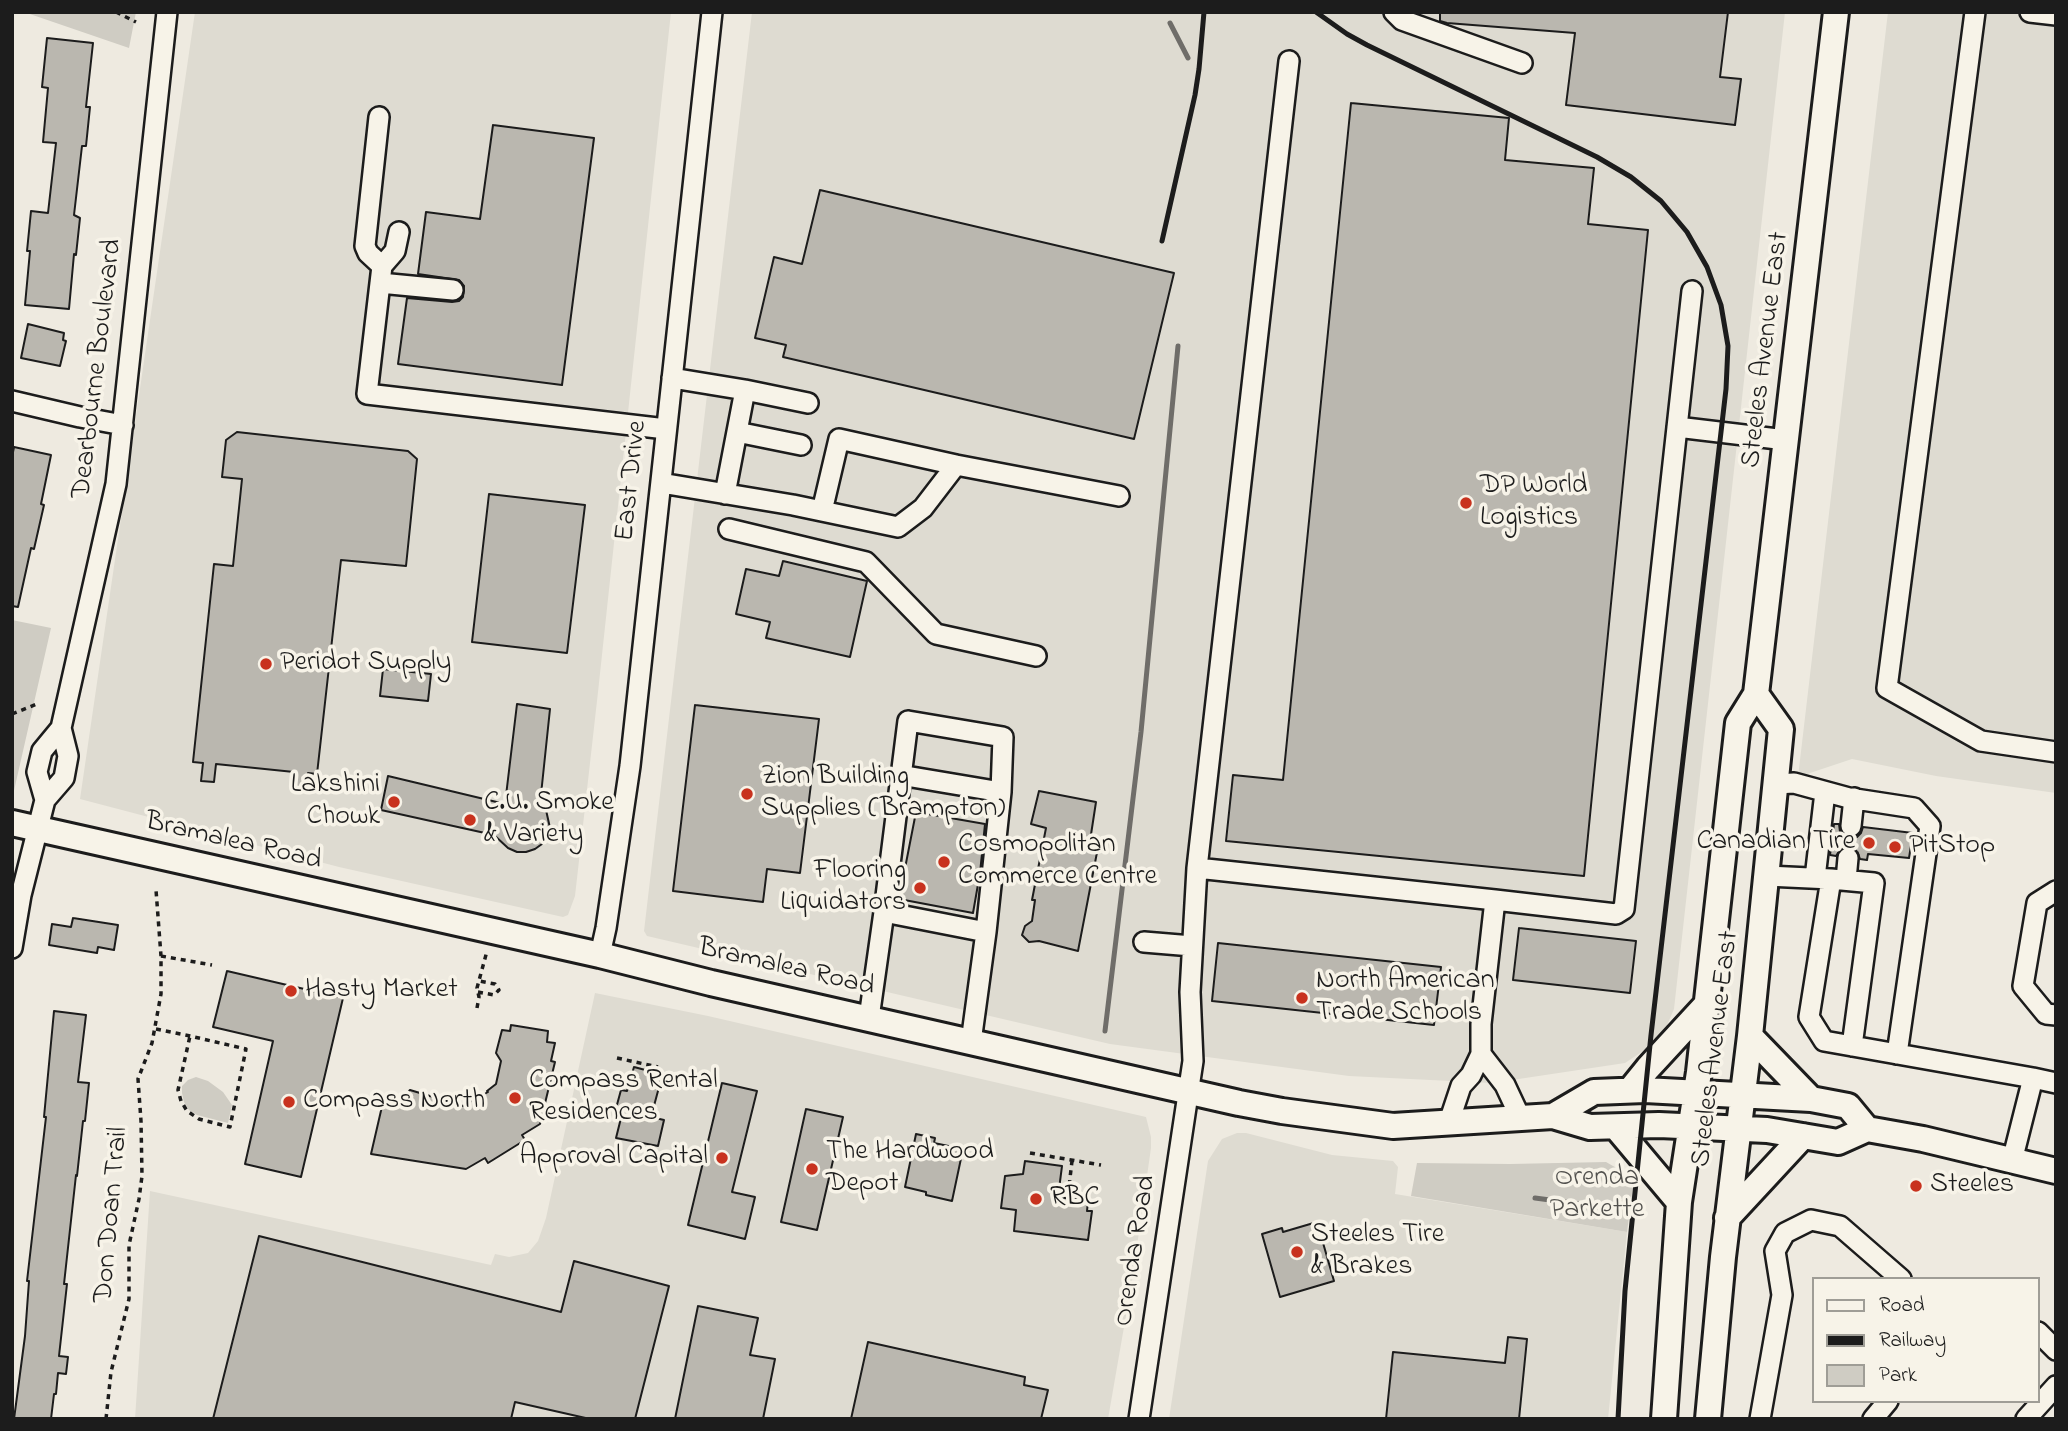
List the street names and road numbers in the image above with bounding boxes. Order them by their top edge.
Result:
street label: Steeles Avenue East [1736,230,1798,470]
street label: Dearbourne Boulevard [66,237,132,501]
street label: East Drive [610,419,656,543]
street label: Bramalea Road [142,806,324,880]
street label: Steeles Avenue East [1686,929,1748,1169]
street label: Bramalea Road [695,932,877,1006]
street label: Don Doan Trail [89,1126,137,1304]
street label: Orenda Road [1109,1173,1165,1329]

